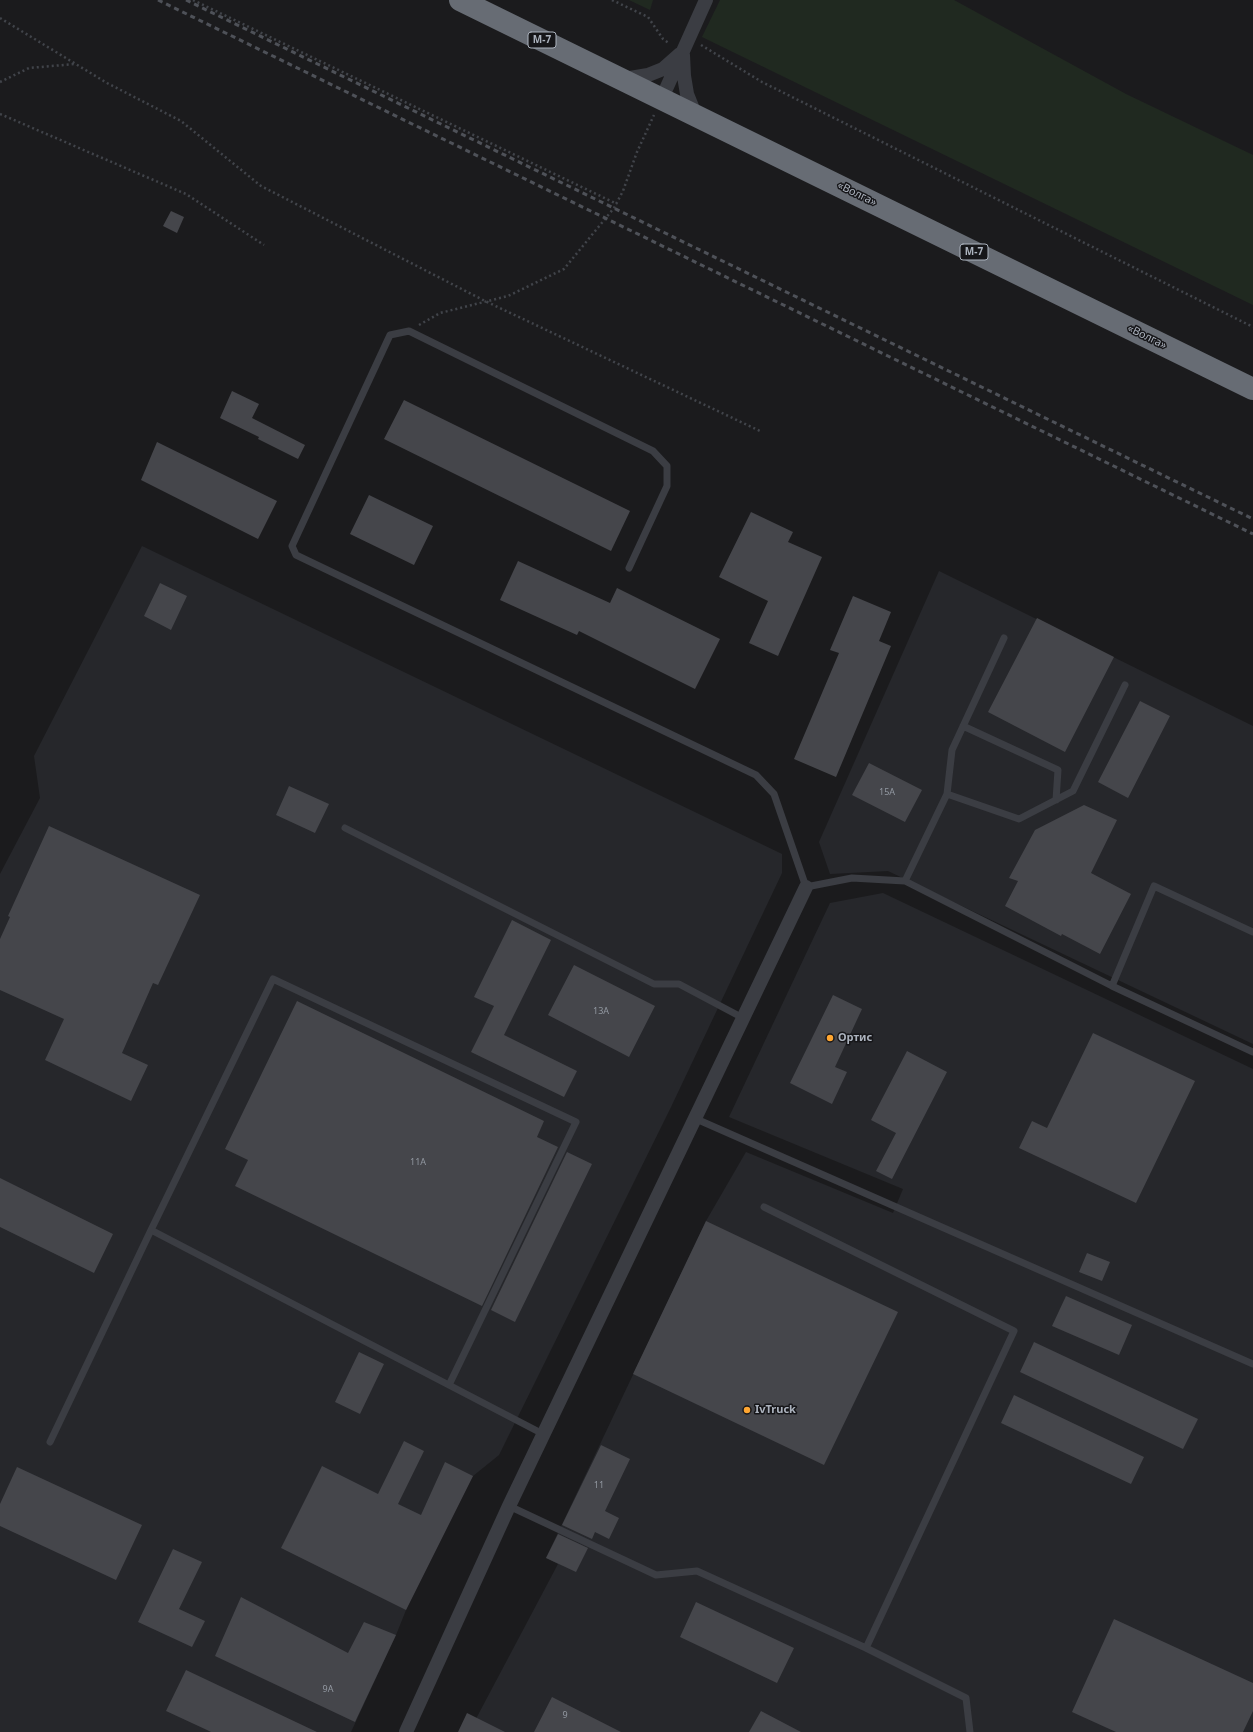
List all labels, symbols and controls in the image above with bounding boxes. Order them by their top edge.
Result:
road number: М-7 [528,32,556,48]
street label: «Волга» [835,179,879,209]
road number: М-7 [960,244,988,260]
street label: «Волга» [1125,322,1169,352]
house number: 15А [879,787,895,797]
house number: 13А [593,1006,609,1016]
place label: Ортис [838,1031,872,1045]
marker: Ортис [825,1033,835,1043]
house number: 11А [410,1157,426,1167]
place label: IvTruck [755,1403,796,1417]
marker: IvTruck [742,1405,752,1415]
house number: 11 [594,1480,604,1490]
house number: 9А [323,1684,333,1694]
house number: 9 [562,1710,568,1720]

